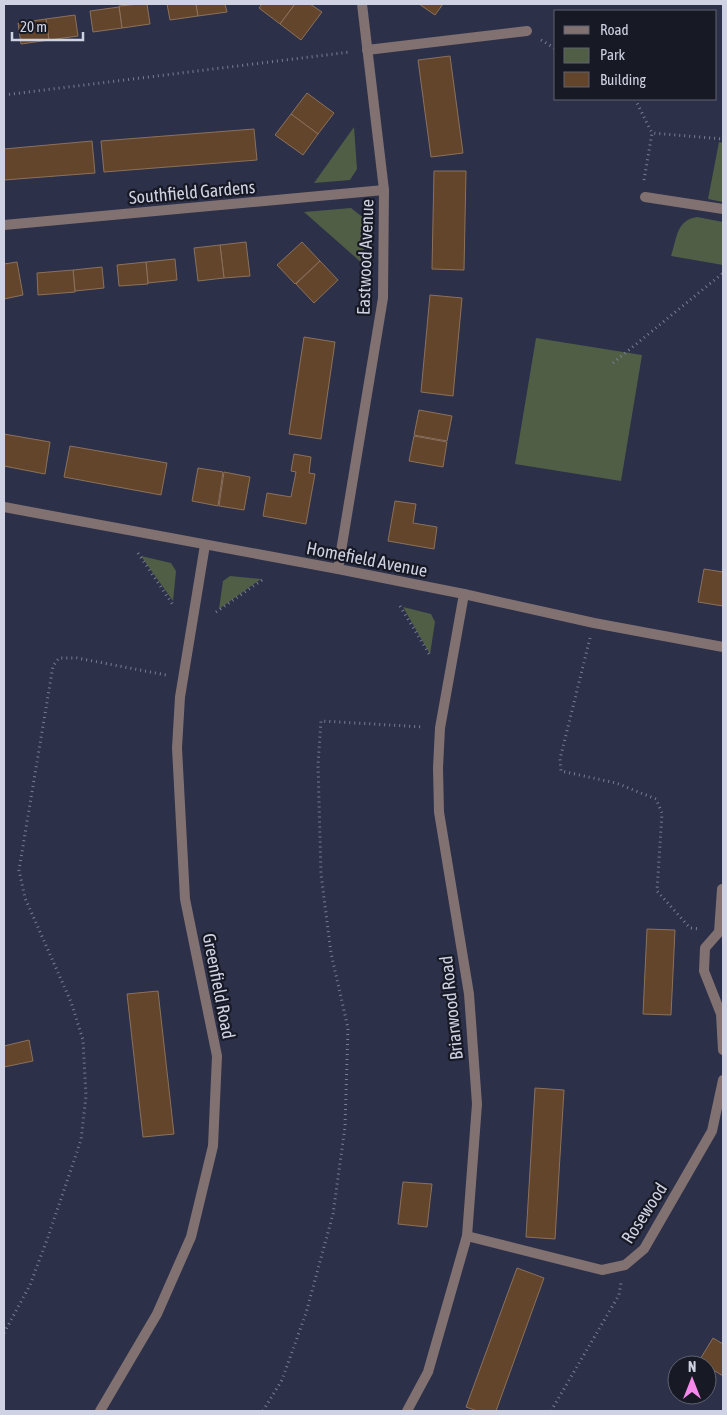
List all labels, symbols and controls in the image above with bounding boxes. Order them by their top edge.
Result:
scale bar [12,10,84,42]
legend [554,10,717,100]
text: 20 m [20,18,47,35]
text: Road [600,21,629,38]
text: Park [600,46,625,63]
text: Building [600,71,646,88]
street label: Southfield Gardens [128,176,256,208]
street label: Eastwood Avenue [352,199,378,315]
street label: Homefield Avenue [305,537,429,581]
street label: Greenfield Road [198,931,240,1041]
street label: Briarwood Road [435,955,467,1061]
street label: Rosewood [617,1179,671,1247]
north arrow [667,1355,717,1405]
text: N [688,1359,696,1375]

